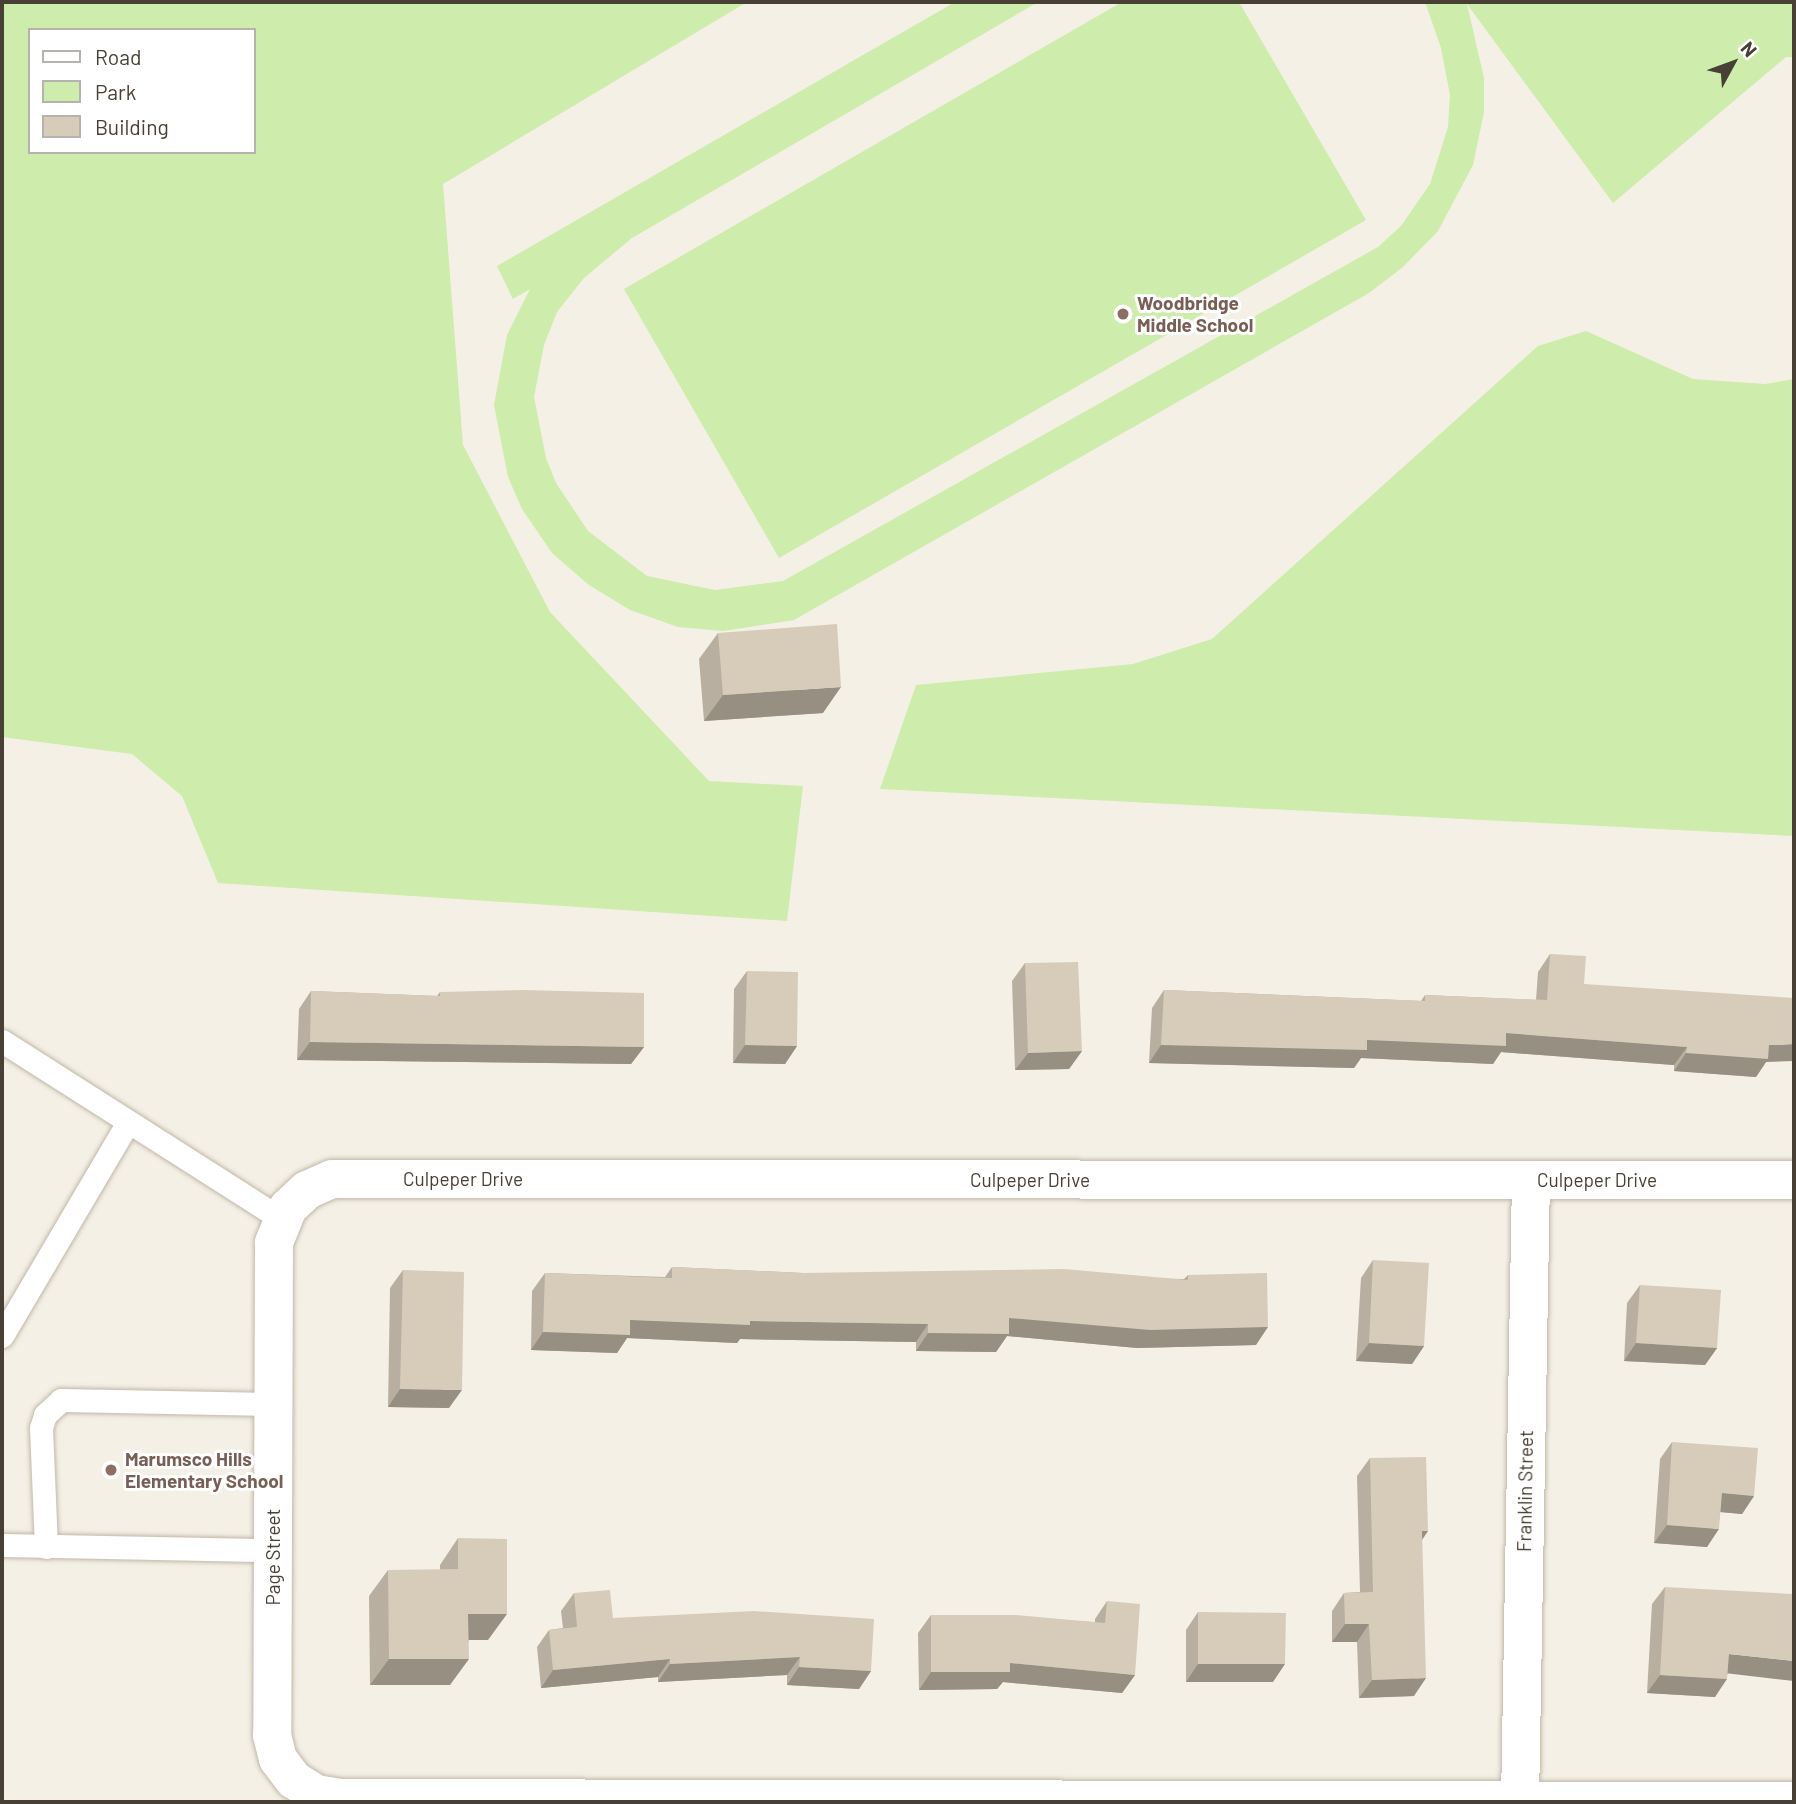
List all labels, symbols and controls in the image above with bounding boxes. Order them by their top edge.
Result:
legend [28,28,256,154]
north arrow [1698,28,1768,98]
text: N [1736,37,1762,61]
text: Road [95,44,141,69]
text: Park [95,79,136,104]
text: Building [95,114,169,139]
place label: Woodbridge Middle School [1137,292,1253,336]
marker: Woodbridge Middle School [1115,306,1131,322]
street label: Culpeper Drive [403,1168,523,1190]
street label: Culpeper Drive [970,1169,1090,1191]
street label: Culpeper Drive [1537,1169,1657,1191]
street label: Franklin Street [1513,1430,1537,1552]
place label: Marumsco Hills Elementary School [125,1448,283,1492]
marker: Marumsco Hills Elementary School [103,1462,119,1478]
street label: Page Street [262,1509,284,1605]

